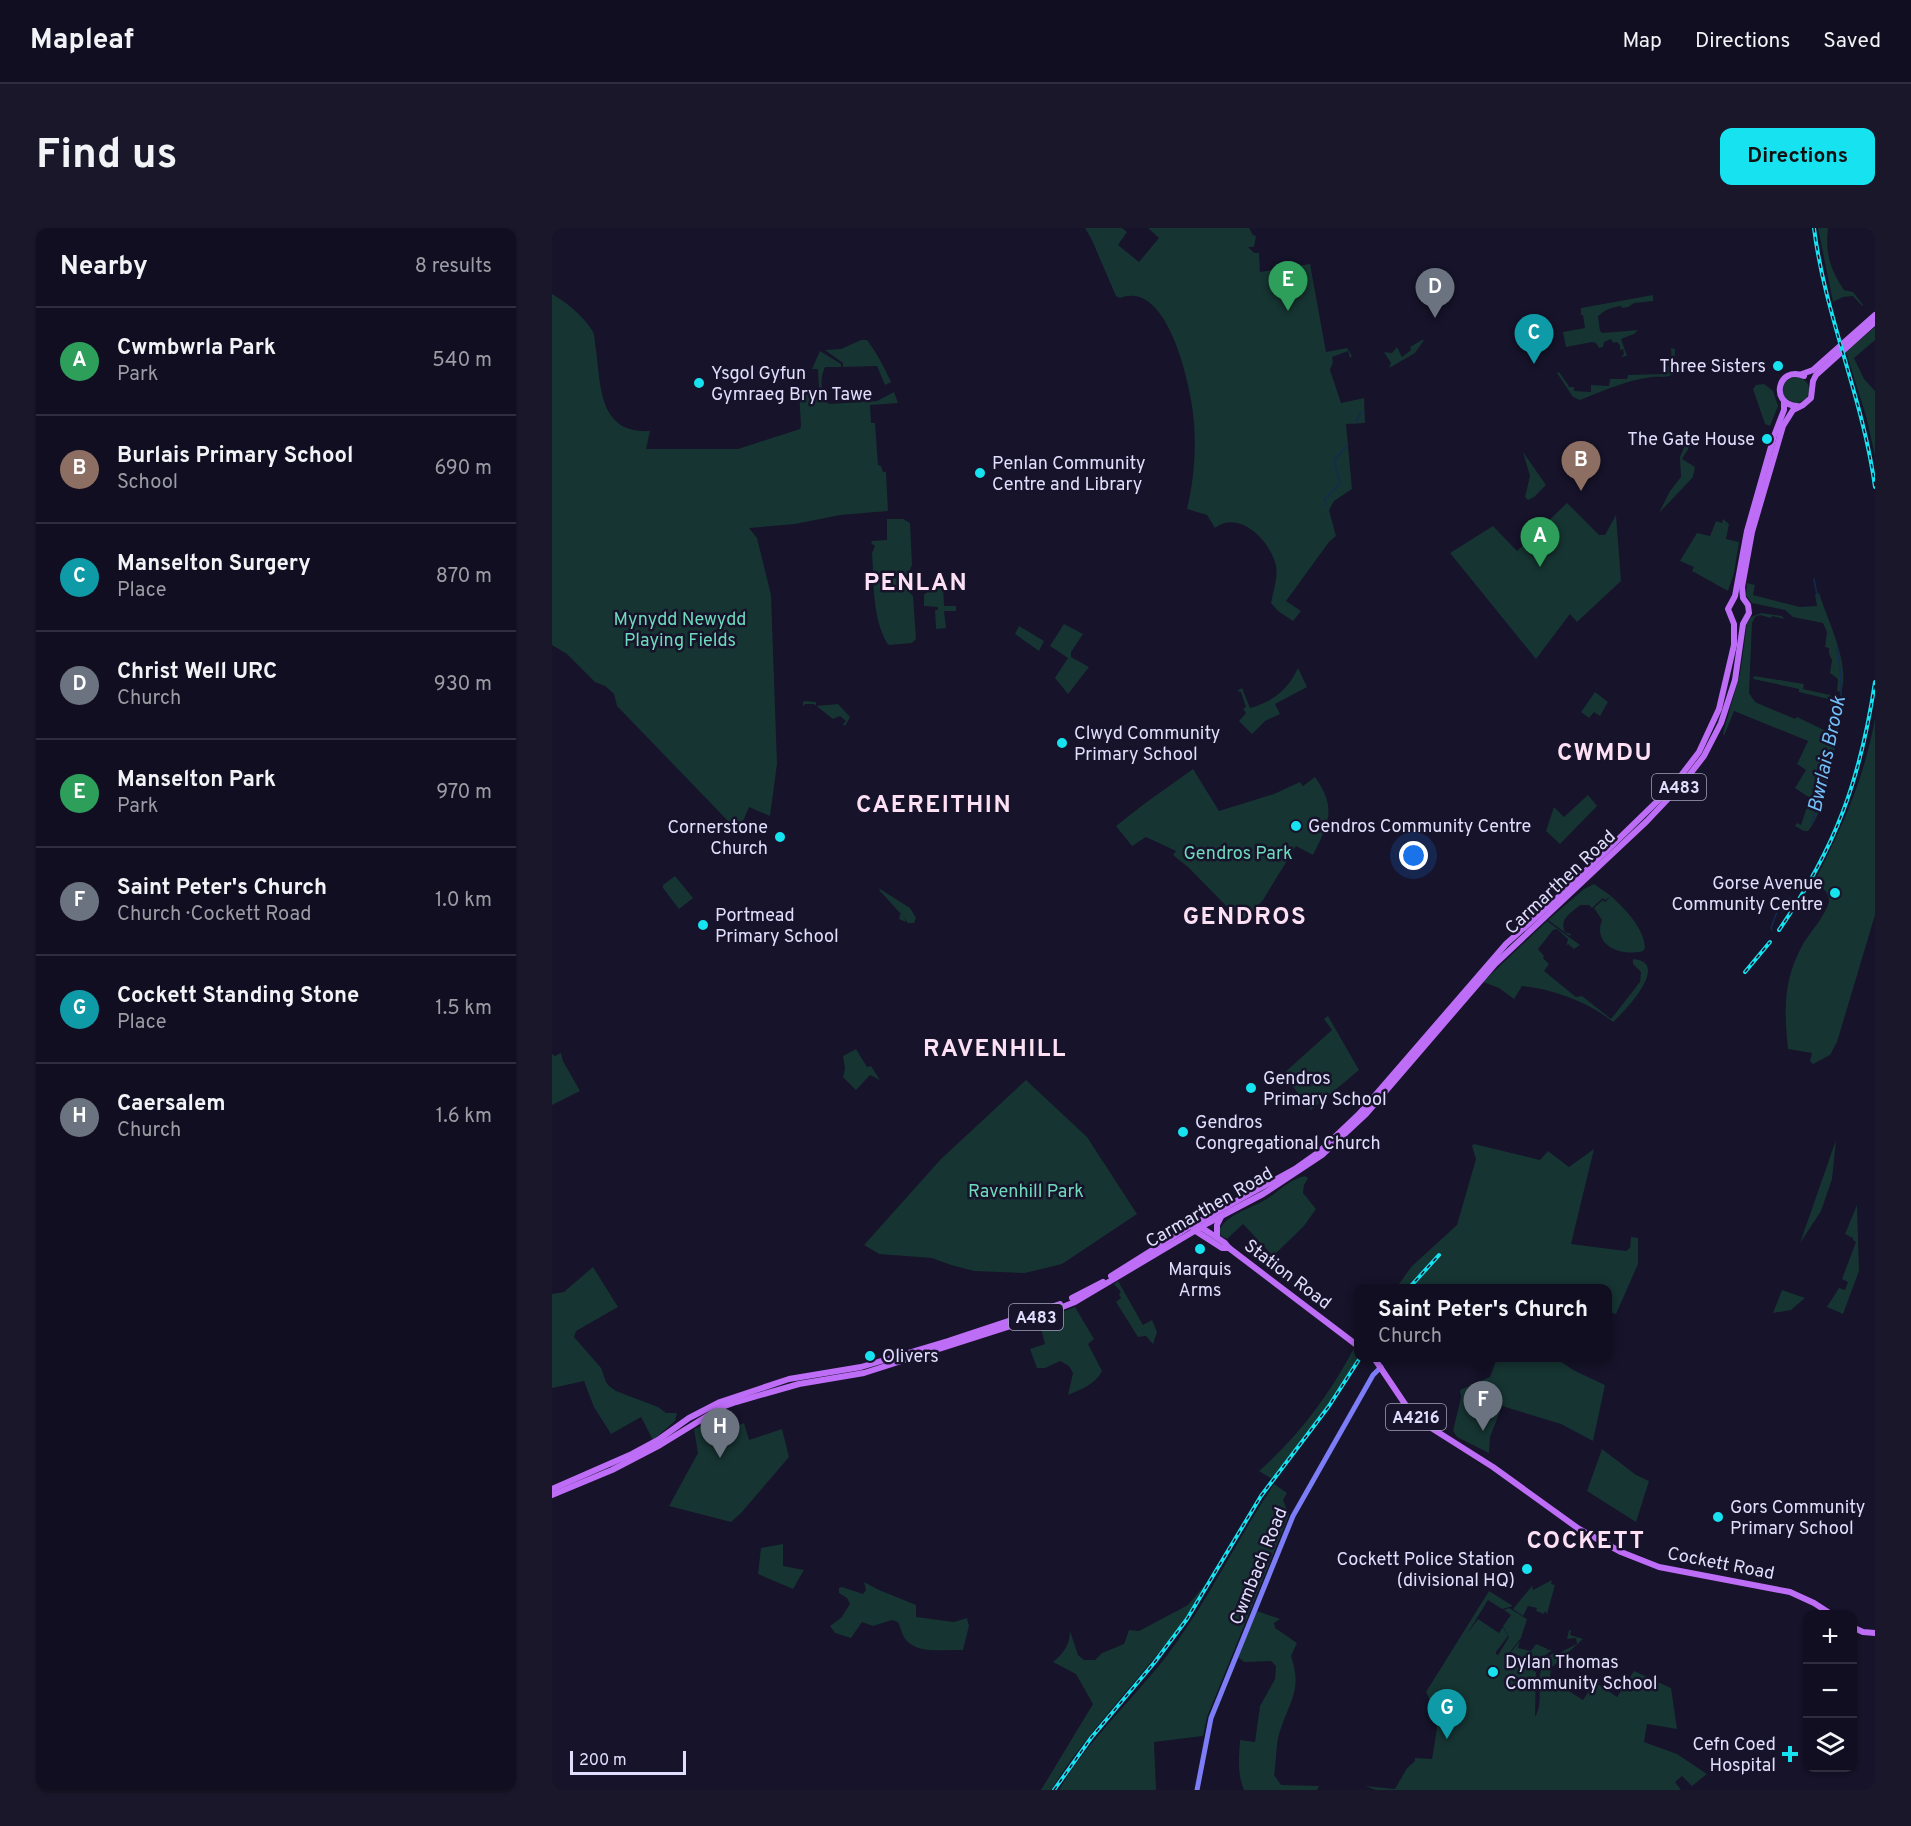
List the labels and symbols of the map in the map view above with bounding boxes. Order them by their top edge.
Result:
pin: E [1268,262,1308,311]
pin: D [1416,268,1454,318]
pin: C [1514,314,1554,364]
place label: Three Sisters [1659,356,1766,379]
marker: Three Sisters [1771,359,1785,373]
place label: Ysgol Gyfun Gymraeg Bryn Tawe [711,363,872,407]
marker: Ysgol Gyfun Gymraeg Bryn Tawe [692,376,706,390]
place label: The Gate House [1627,429,1755,452]
marker: The Gate House [1760,432,1774,446]
pin: B [1562,442,1600,491]
place label: Penlan Community Centre and Library [992,453,1146,497]
marker: Penlan Community Centre and Library [973,466,987,480]
pin: A [1520,518,1560,567]
district label: PENLAN [864,569,968,599]
park label: Mynydd Newydd Playing Fields [614,609,747,653]
water label: Bwrlais Brook [1803,693,1853,815]
place label: Clwyd Community Primary School [1074,723,1220,767]
marker: Clwyd Community Primary School [1055,736,1069,750]
district label: CWMDU [1557,739,1653,769]
road number: A483 [1652,774,1706,800]
district label: CAEREITHIN [856,791,1012,821]
place label: Gendros Community Centre [1308,816,1531,839]
place label: Cornerstone Church [667,817,768,861]
marker: Gendros Community Centre [1289,819,1303,833]
street label: Carmarthen Road [1501,826,1621,940]
marker: Cornerstone Church [773,830,787,844]
your location [1399,841,1428,870]
park label: Gendros Park [1183,843,1293,866]
place label: Gorse Avenue Community Centre [1672,873,1823,917]
marker: Gorse Avenue Community Centre [1828,886,1842,900]
district label: GENDROS [1183,903,1307,933]
place label: Portmead Primary School [715,905,839,949]
marker: Portmead Primary School [696,918,710,932]
district label: RAVENHILL [923,1035,1067,1065]
place label: Gendros Primary School [1263,1068,1387,1112]
marker: Gendros Primary School [1244,1081,1258,1095]
place label: Gendros Congregational Church [1195,1112,1381,1156]
marker: Gendros Congregational Church [1176,1125,1190,1139]
street label: Carmarthen Road [1142,1163,1278,1254]
park label: Ravenhill Park [968,1181,1084,1204]
street label: Station Road [1239,1235,1335,1316]
marker: Marquis Arms [1193,1242,1207,1256]
place label: Marquis Arms [1168,1259,1232,1303]
road number: A483 [1009,1304,1063,1330]
place label: Olivers [882,1346,939,1369]
marker: Olivers [863,1349,877,1363]
pin: F [1464,1382,1502,1431]
road number: A4216 [1386,1404,1446,1430]
pin: H [700,1408,740,1458]
place label: Gors Community Primary School [1730,1497,1865,1541]
street label: Cwmbach Road [1225,1504,1293,1629]
marker: Gors Community Primary School [1711,1510,1725,1524]
district label: COCKETT [1526,1527,1646,1557]
street label: Cockett Road [1665,1543,1776,1586]
place label: Cockett Police Station (divisional HQ) [1337,1549,1515,1593]
marker: Cockett Police Station (divisional HQ) [1520,1562,1534,1576]
place label: Dylan Thomas Community School [1505,1652,1658,1696]
marker: Dylan Thomas Community School [1486,1665,1500,1679]
pin: G [1428,1690,1466,1739]
place label: Cefn Coed Hospital [1692,1734,1776,1778]
marker: Cefn Coed Hospital [1781,1745,1799,1763]
scale bar [570,1748,686,1776]

